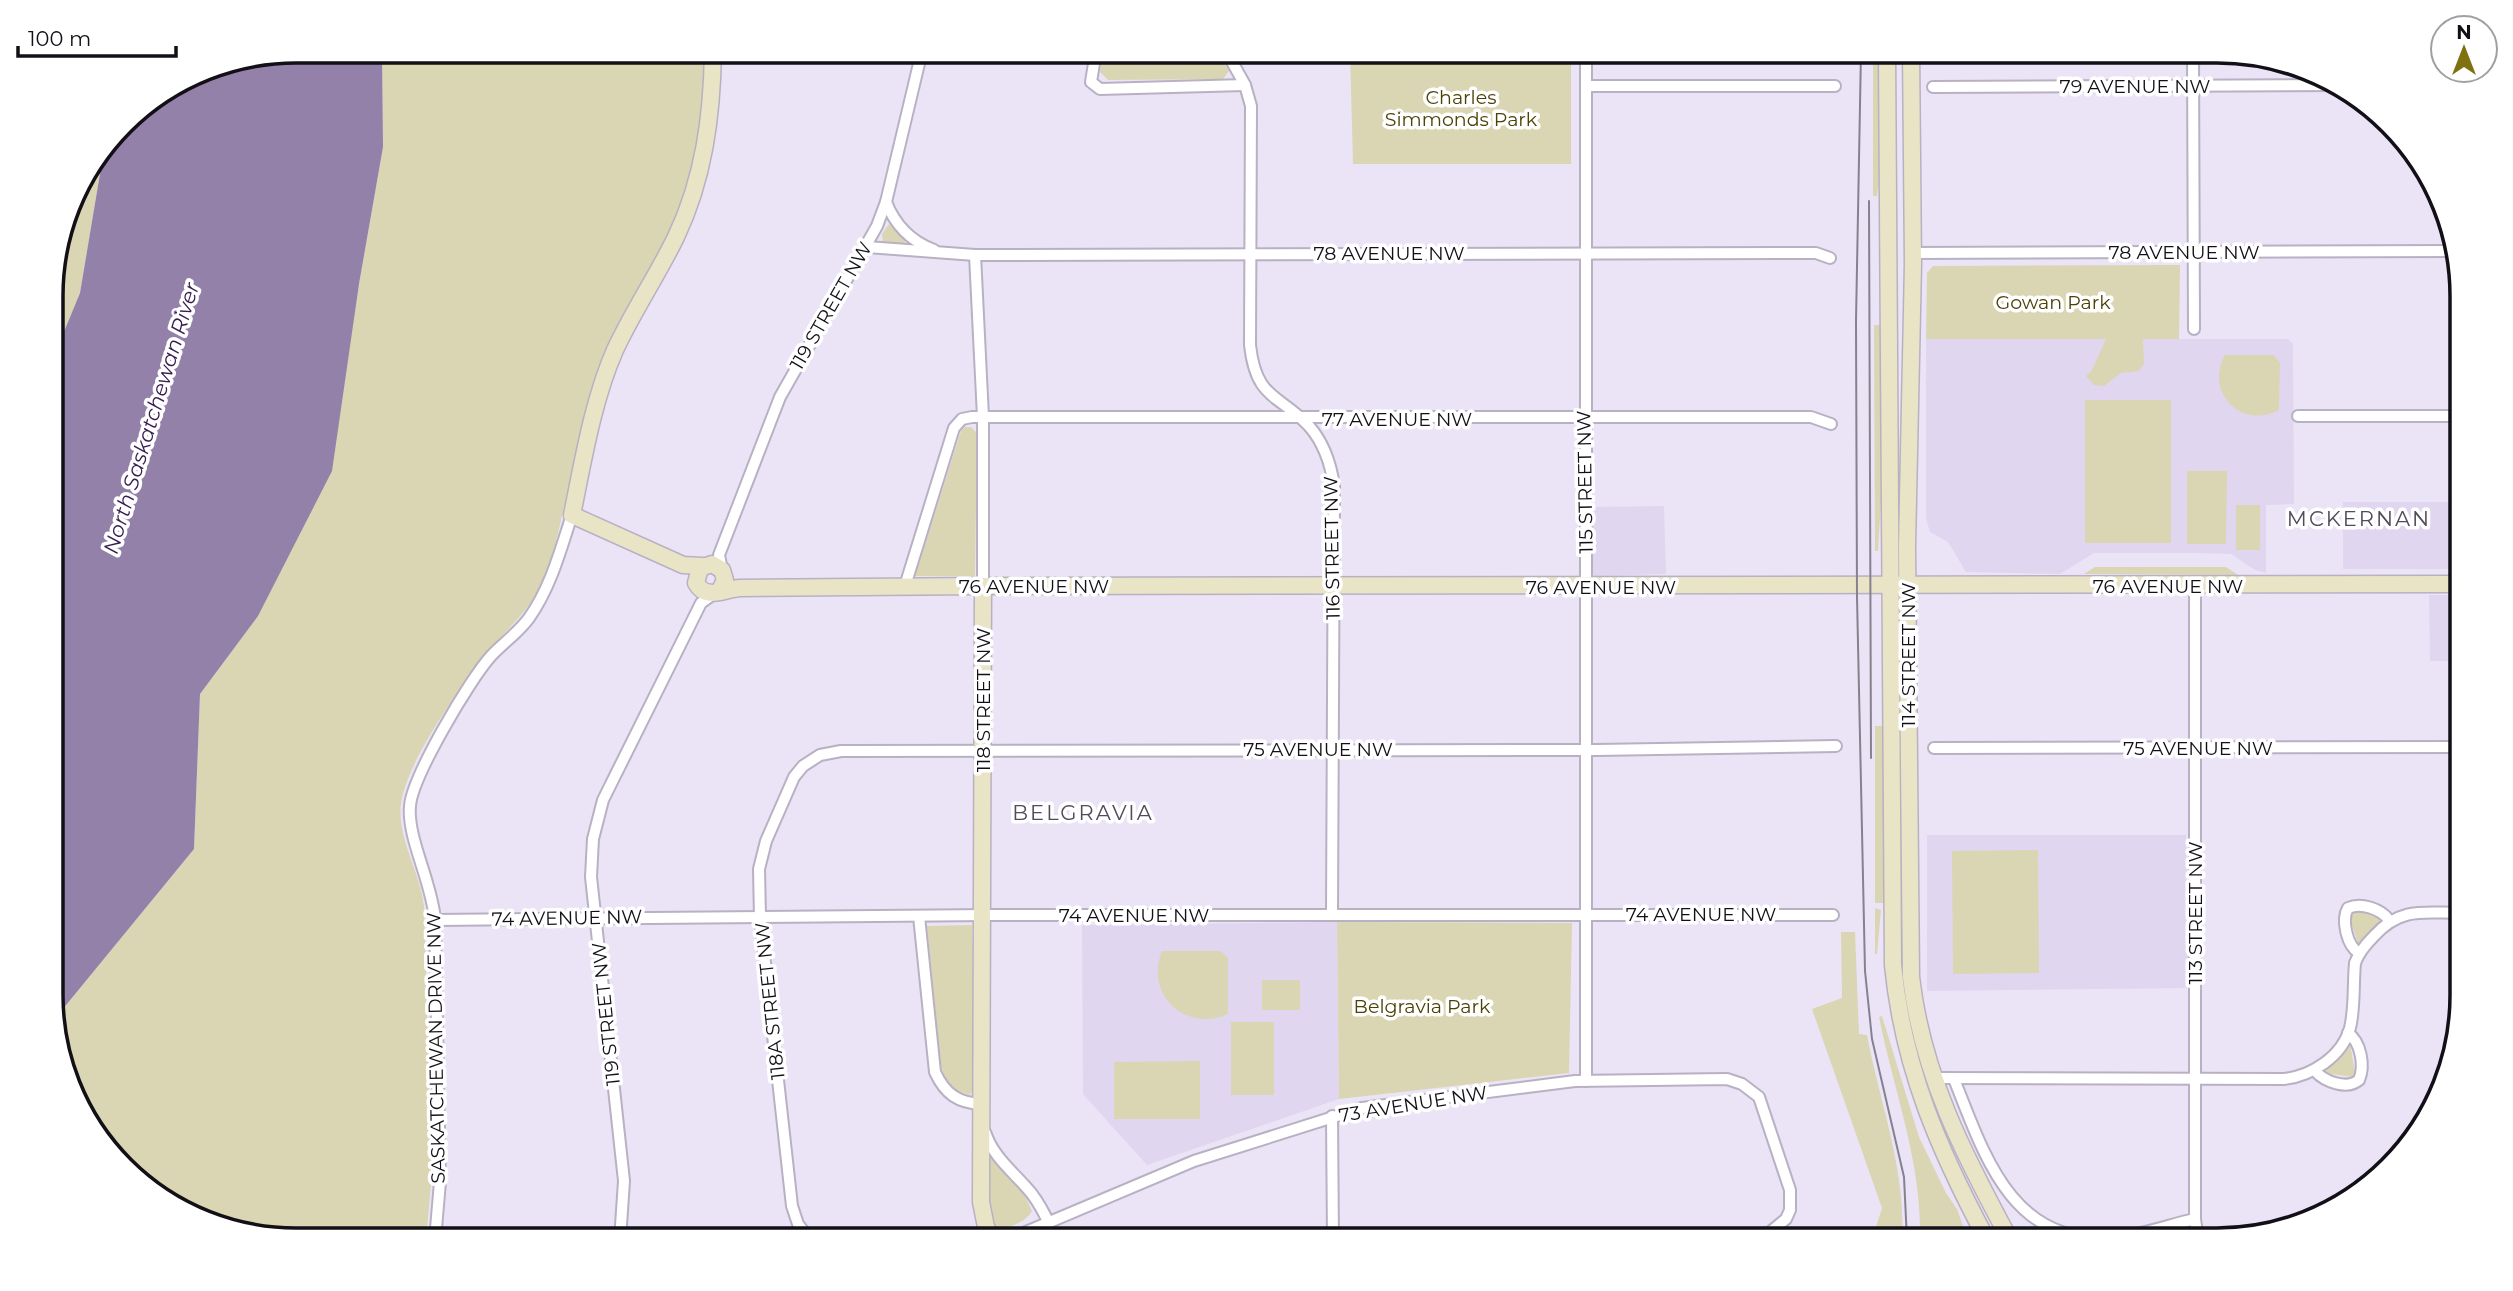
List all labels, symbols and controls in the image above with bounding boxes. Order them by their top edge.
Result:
scale bar [18,14,175,58]
north arrow [2429,14,2499,84]
text: N [2456,21,2472,44]
text: 100 m [28,26,91,51]
street label: 79 AVENUE NW [2060,75,2210,98]
park label: Charles Simmonds Park [1385,86,1538,131]
street label: 119 STREET NW [785,238,877,374]
street label: 78 AVENUE NW [2108,241,2260,264]
street label: 78 AVENUE NW [1313,242,1465,265]
water label: North Saskatchewan River [98,279,204,557]
park label: Gowan Park [1995,291,2111,314]
street label: 77 AVENUE NW [1322,408,1472,431]
street label: 115 STREET NW [1572,410,1598,554]
street label: 116 STREET NW [1319,476,1345,620]
district label: MCKERNAN [2287,506,2431,531]
street label: 76 AVENUE NW [959,575,1109,598]
street label: 76 AVENUE NW [2093,575,2243,598]
street label: 76 AVENUE NW [1526,576,1676,599]
street label: 114 STREET NW [1897,583,1920,727]
street label: 118 STREET NW [972,628,995,772]
street label: 75 AVENUE NW [2123,737,2273,760]
street label: 75 AVENUE NW [1243,738,1393,761]
district label: BELGRAVIA [1012,800,1154,825]
street label: 113 STREET NW [2184,841,2207,985]
street label: 74 AVENUE NW [1626,903,1776,926]
street label: 74 AVENUE NW [1059,904,1209,927]
street label: 74 AVENUE NW [492,905,642,931]
street label: SASKATCHEWAN DRIVE NW [422,912,450,1184]
street label: 118A STREET NW [750,921,790,1081]
street label: 119 STREET NW [587,941,625,1087]
park label: Belgravia Park [1354,995,1491,1018]
street label: 73 AVENUE NW [1337,1081,1489,1127]

